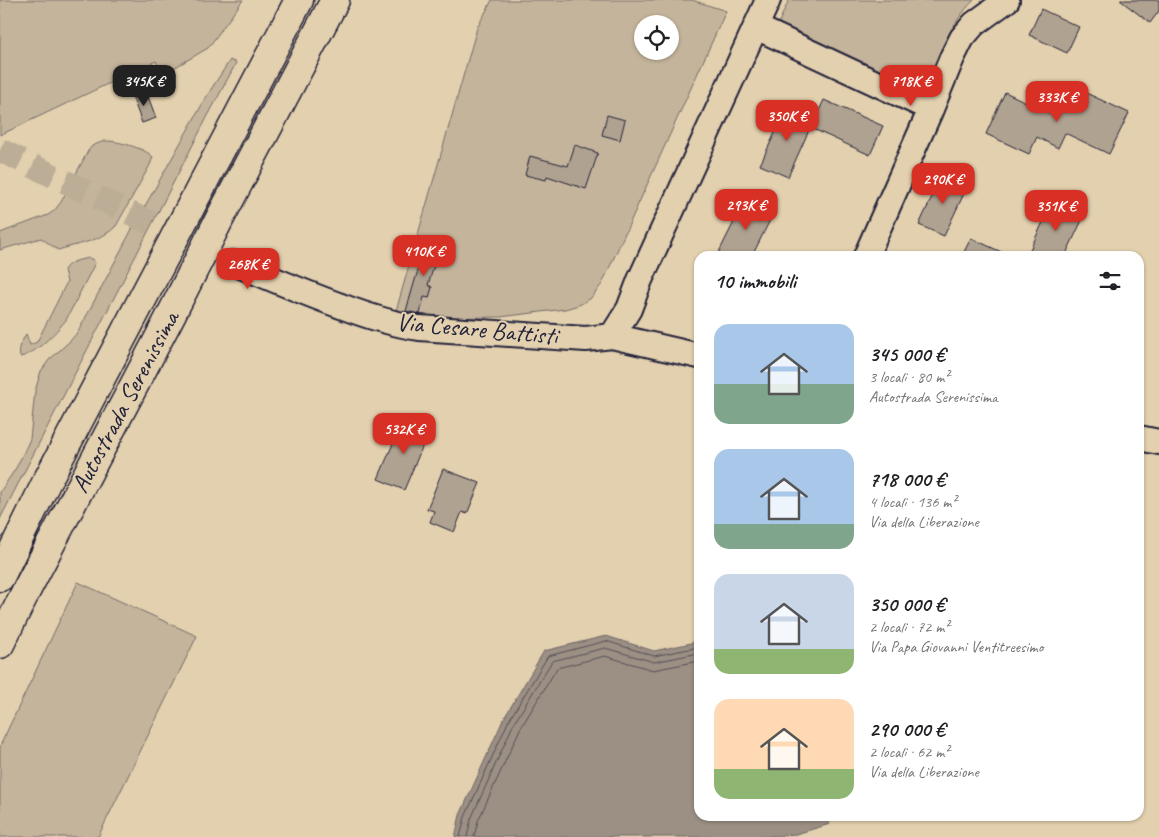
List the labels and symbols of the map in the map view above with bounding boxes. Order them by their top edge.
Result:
pin: 345K € [103,64,185,107]
pin: 718K € [870,64,952,107]
pin: 333K € [1016,80,1098,123]
pin: 350K € [746,100,828,142]
pin: 290K € [902,162,984,205]
pin: 293K € [705,188,787,231]
pin: 351K € [1015,190,1097,232]
pin: 410K € [383,234,465,277]
pin: 268K € [207,248,289,290]
street label: Autostrada Serenissima [64,303,188,498]
street label: Via Cesare Battisti [395,306,562,352]
pin: 532K € [363,412,445,455]

